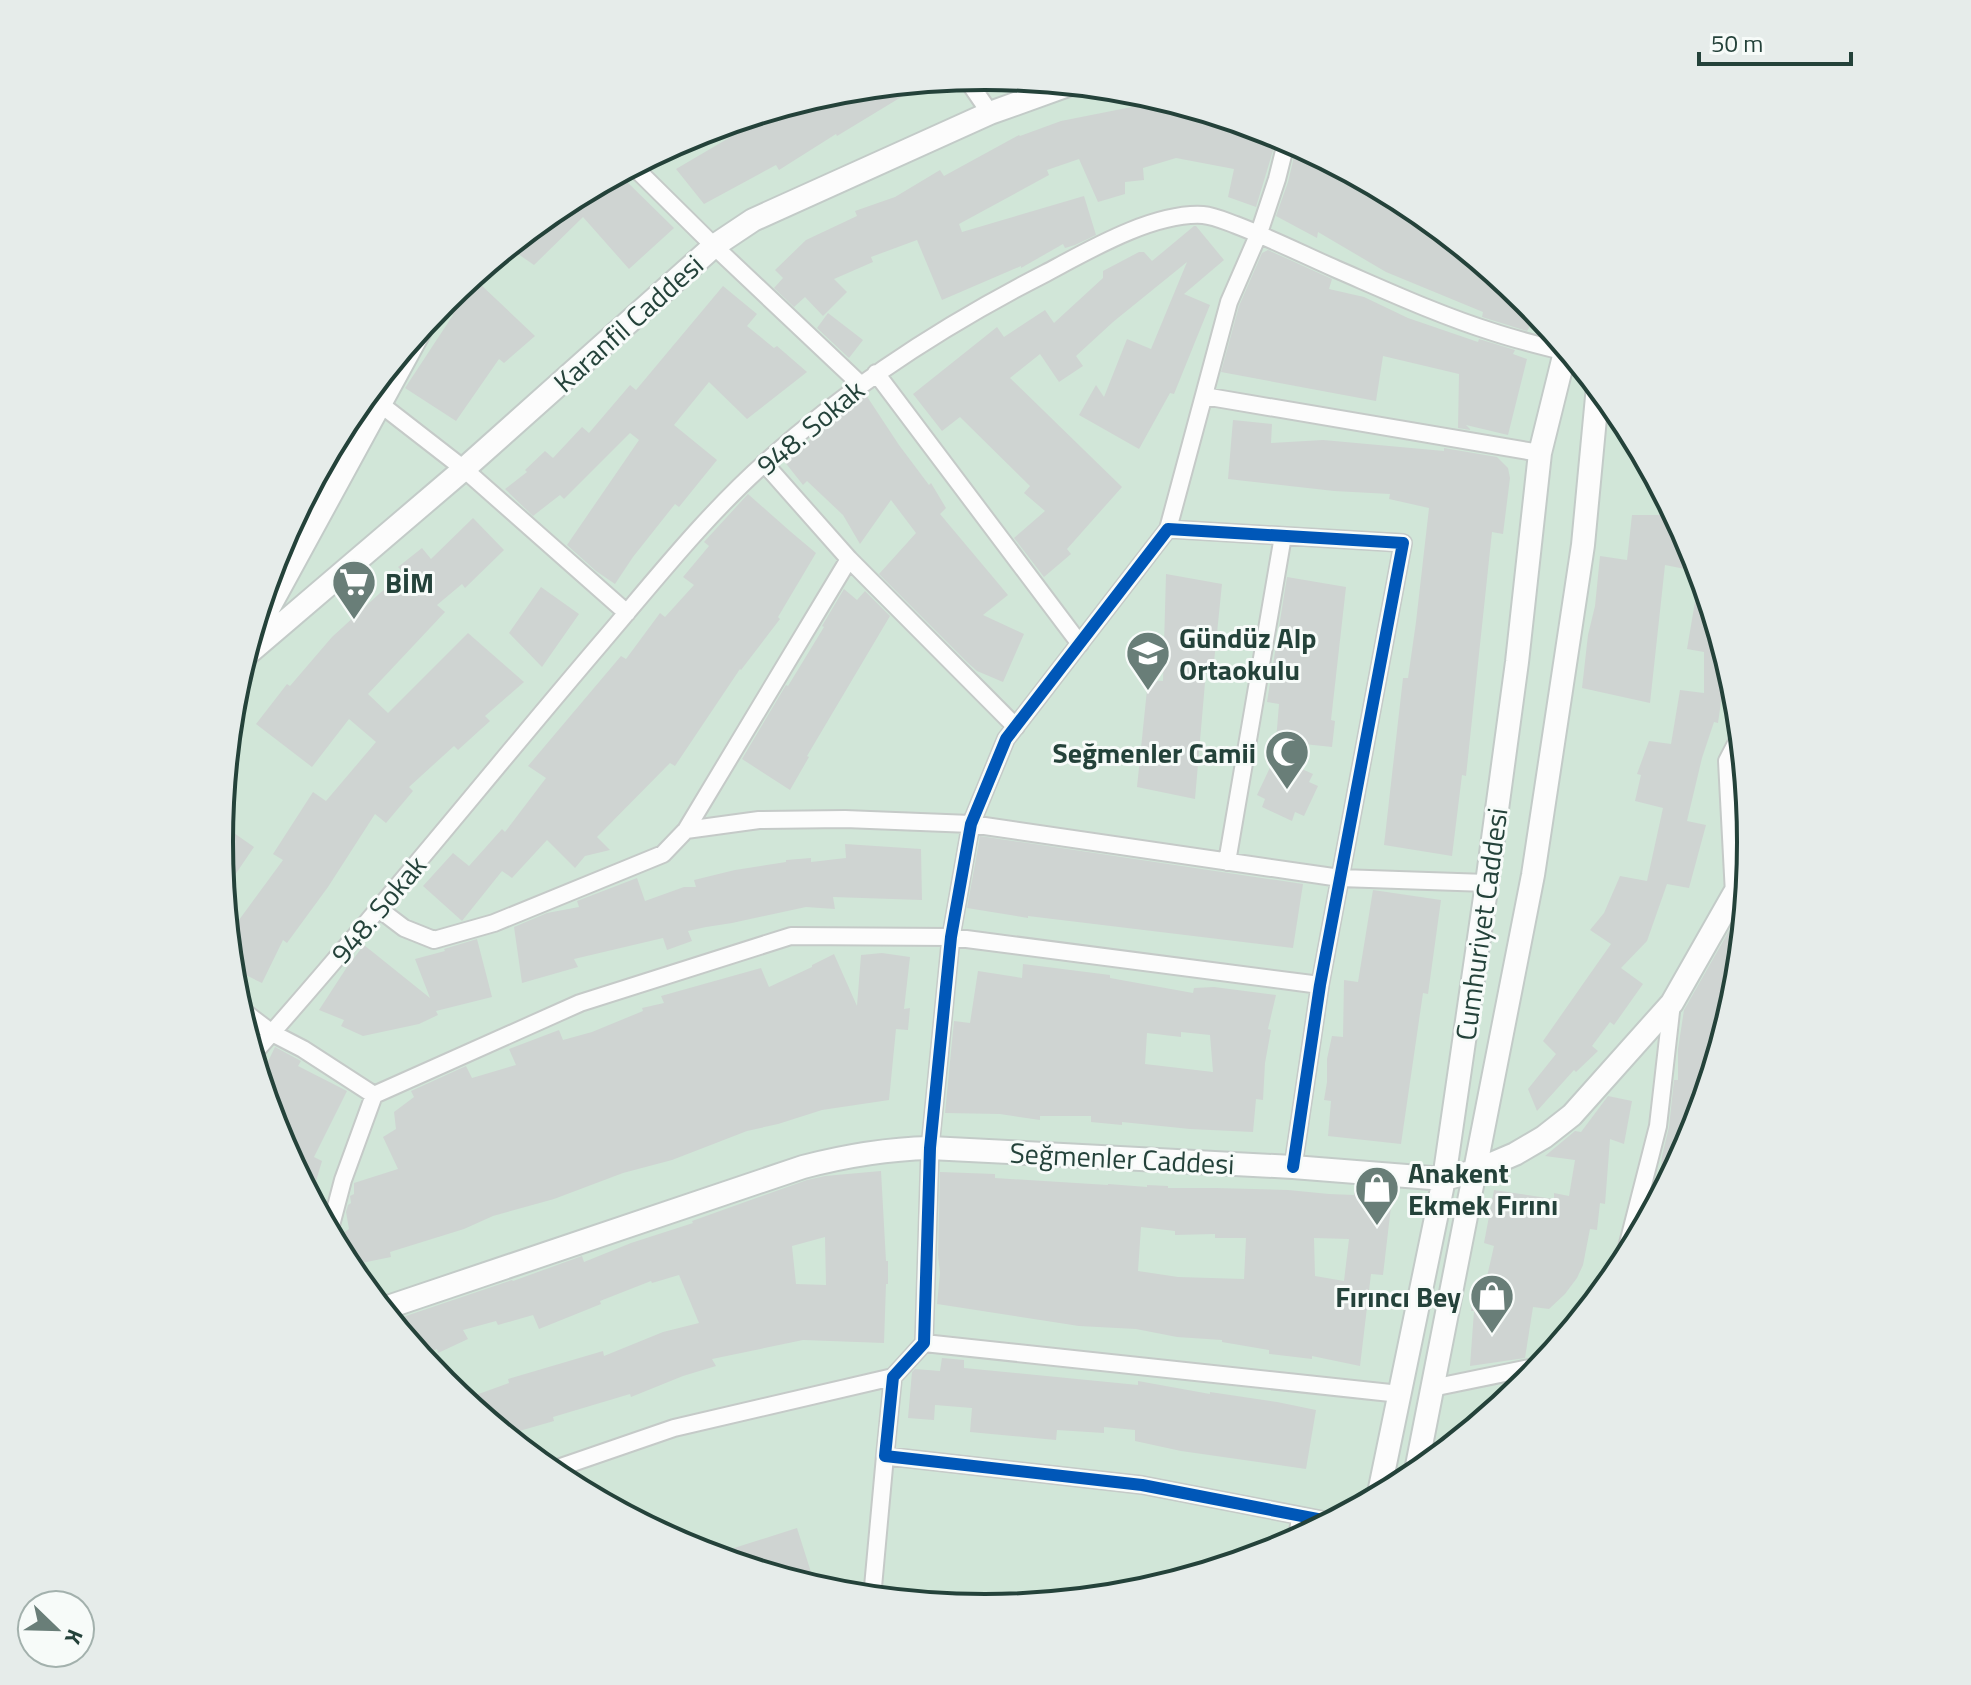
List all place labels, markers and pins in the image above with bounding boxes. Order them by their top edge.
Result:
supermarket icon: BİM [330,558,378,621]
place label: BİM [385,561,434,604]
place label: Gündüz Alp Ortaokulu [1179,616,1316,691]
school or university icon: Gündüz Alp Ortaokulu [1124,629,1172,692]
mosque icon: Seğmenler Camii [1263,728,1311,791]
place label: Seğmenler Camii [1052,731,1256,774]
place label: Anakent Ekmek Fırını [1408,1151,1558,1226]
shop icon: Anakent Ekmek Fırını [1353,1164,1401,1227]
shop icon: Fırıncı Bey [1468,1272,1516,1335]
place label: Fırıncı Bey [1335,1275,1461,1318]

